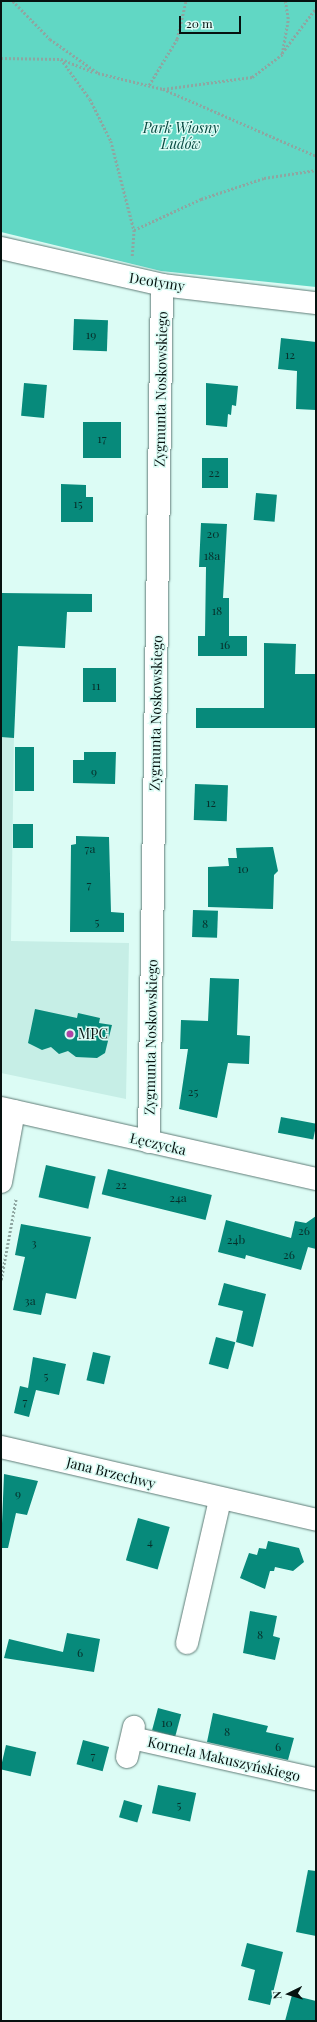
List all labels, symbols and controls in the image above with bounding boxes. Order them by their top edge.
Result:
scale bar [181,8,243,34]
text: 20 m [186,15,213,31]
park label: Park Wiosny Ludów [143,120,219,152]
street label: Deotymy [128,269,186,295]
street label: Zygmunta Noskowskiego [151,311,171,467]
house number: 19 [86,328,96,342]
house number: 12 [285,348,295,362]
house number: 17 [97,432,107,446]
house number: 22 [208,466,220,480]
house number: 15 [73,497,83,511]
house number: 20 [207,527,219,541]
house number: 18a [204,549,220,563]
house number: 18 [212,604,222,618]
street label: Zygmunta Noskowskiego [146,635,166,791]
house number: 16 [220,638,230,652]
house number: 11 [92,679,100,693]
house number: 9 [91,765,97,779]
house number: 12 [206,796,216,810]
house number: 7a [85,842,95,856]
house number: 10 [237,862,249,876]
house number: 7 [87,878,91,892]
house number: 5 [95,915,99,929]
house number: 8 [202,917,208,931]
street label: Zygmunta Noskowskiego [141,959,161,1115]
place label: MPC [78,1026,108,1042]
marker: MPC [65,1029,75,1039]
house number: 25 [188,1085,198,1099]
street label: Łęczycka [128,1129,188,1159]
house number: 22 [115,1178,127,1192]
house number: 24a [169,1191,187,1205]
house number: 26 [298,1224,310,1238]
house number: 24b [227,1233,245,1247]
house number: 3 [31,1236,37,1250]
house number: 26 [283,1248,295,1262]
house number: 3a [24,1294,36,1308]
house number: 5 [44,1369,48,1383]
house number: 7 [23,1395,27,1409]
street label: Jana Brzechwy [65,1454,157,1492]
house number: 9 [15,1487,21,1501]
house number: 4 [147,1535,153,1549]
house number: 8 [257,1628,263,1642]
house number: 6 [77,1646,83,1660]
house number: 10 [161,1716,173,1730]
house number: 8 [224,1725,230,1739]
street label: Kornela Makuszyńskiego [146,1733,302,1785]
house number: 6 [275,1740,281,1754]
house number: 7 [91,1749,95,1763]
house number: 5 [177,1798,181,1812]
north arrow [269,1974,309,2014]
text: N [269,1990,284,2000]

